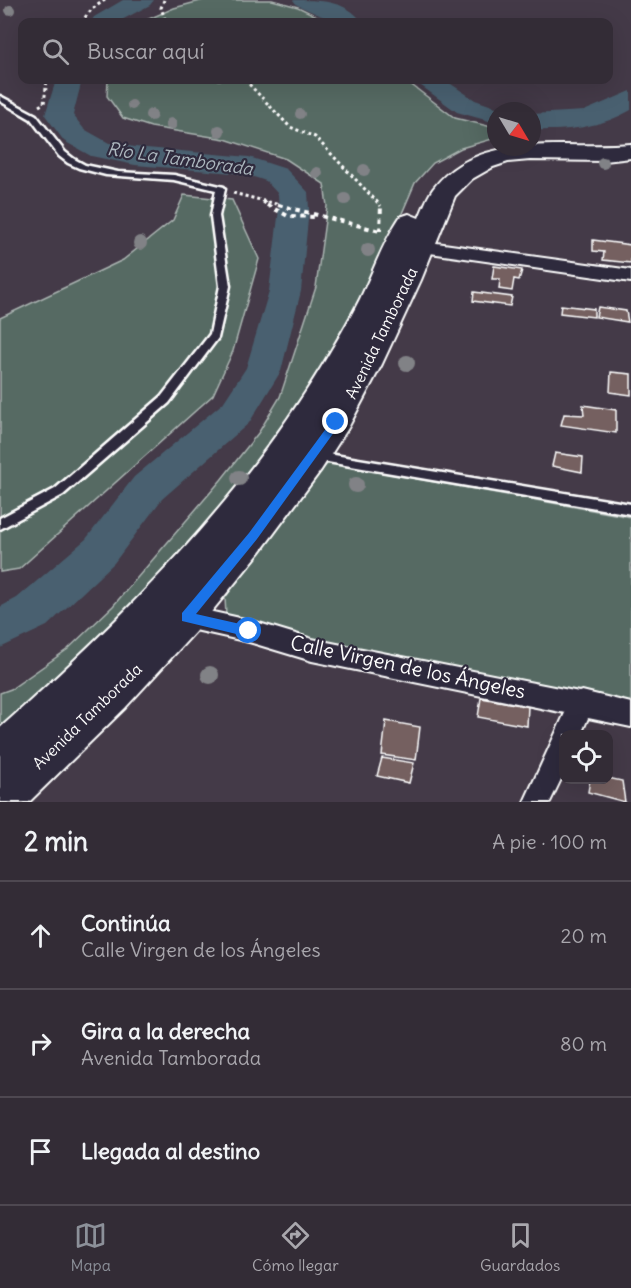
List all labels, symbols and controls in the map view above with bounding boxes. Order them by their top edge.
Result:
search box [18,18,613,84]
icon: search [39,35,72,68]
text: Buscar aquí [87,37,204,65]
north arrow [487,102,541,156]
water label: Río La Tamborada [106,137,256,180]
street label: Avenida Tamborada [340,264,422,402]
route end [322,408,348,434]
route start [235,617,261,643]
street label: Calle Virgen de los Ángeles [288,629,528,704]
street label: Avenida Tamborada [28,659,146,773]
map controls [559,730,613,784]
button: locate [559,730,613,784]
text: 2 min [24,825,88,858]
text: A pie · 100 m [492,829,607,854]
text: Continúa [81,909,170,937]
icon: ahead [24,919,57,952]
text: 20 m [561,923,607,948]
text: Calle Virgen de los Ángeles [81,937,321,962]
text: Gira a la derecha [81,1017,250,1045]
icon: right [24,1027,57,1060]
text: 80 m [560,1031,607,1056]
text: Avenida Tamborada [81,1045,261,1070]
icon: arrive [24,1135,57,1168]
text: Llegada al destino [81,1137,260,1165]
tab: Mapa [71,1219,111,1275]
tab: Cómo llegar [252,1219,339,1275]
tab: Guardados [480,1219,560,1275]

